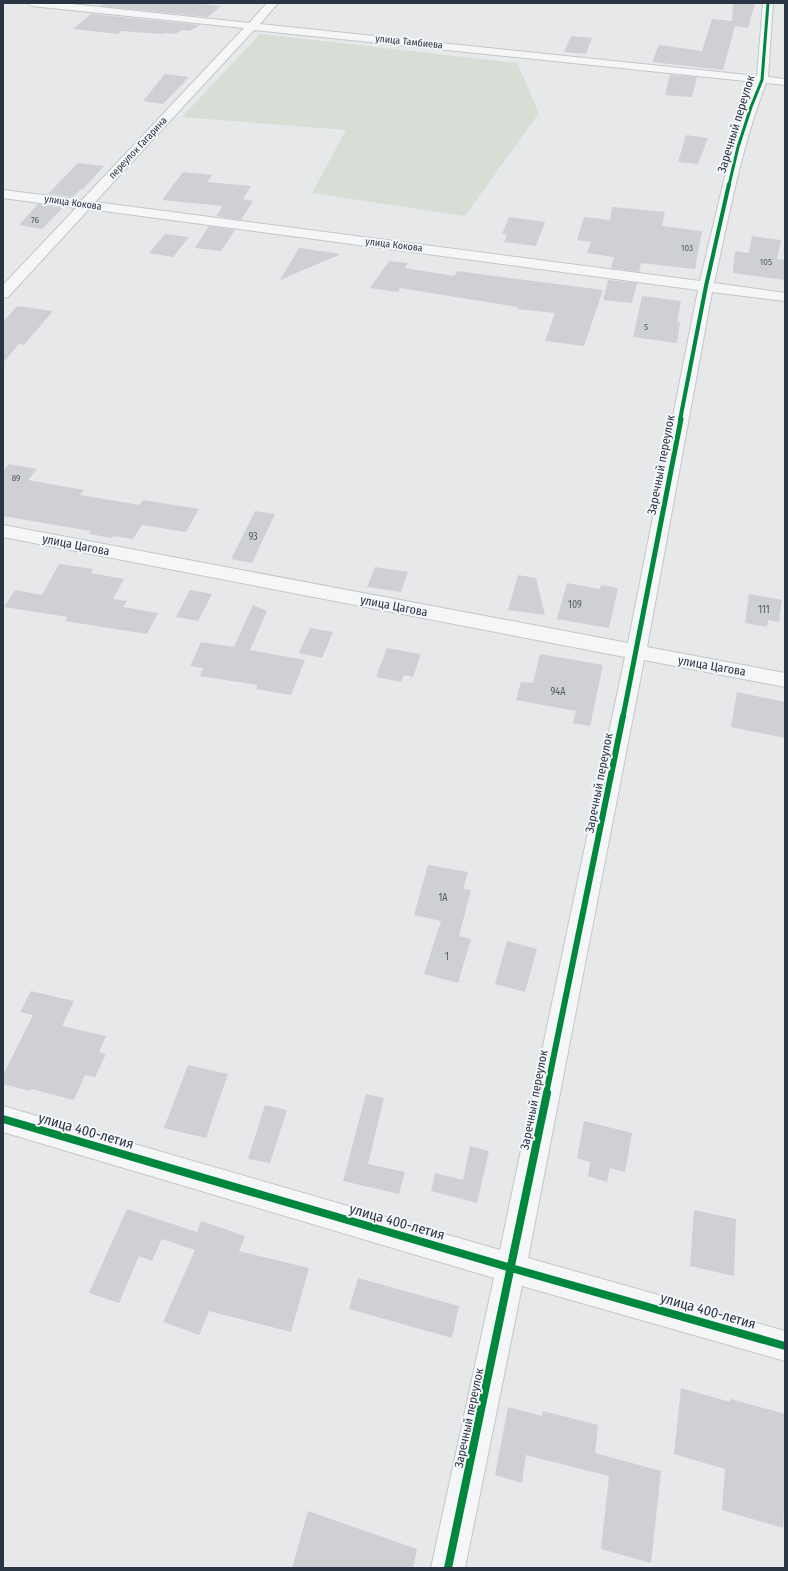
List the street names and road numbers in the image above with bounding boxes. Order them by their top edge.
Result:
street label: улица Тамбиева [375,32,443,52]
street label: Заречный переулок [714,73,758,175]
street label: переулок Гагарина [106,115,170,181]
street label: улица Кокова [44,193,102,213]
street label: улица Кокова [365,236,423,254]
street label: Заречный переулок [644,414,678,516]
street label: улица Цагова [41,532,111,558]
street label: улица Цагова [359,593,429,619]
street label: улица Цагова [677,653,747,679]
street label: Заречный переулок [582,732,616,834]
street label: Заречный переулок [517,1049,551,1151]
street label: улица 400-летия [36,1109,136,1153]
street label: улица 400-летия [347,1200,447,1244]
street label: улица 400-летия [658,1289,758,1333]
street label: Заречный переулок [452,1367,486,1469]

